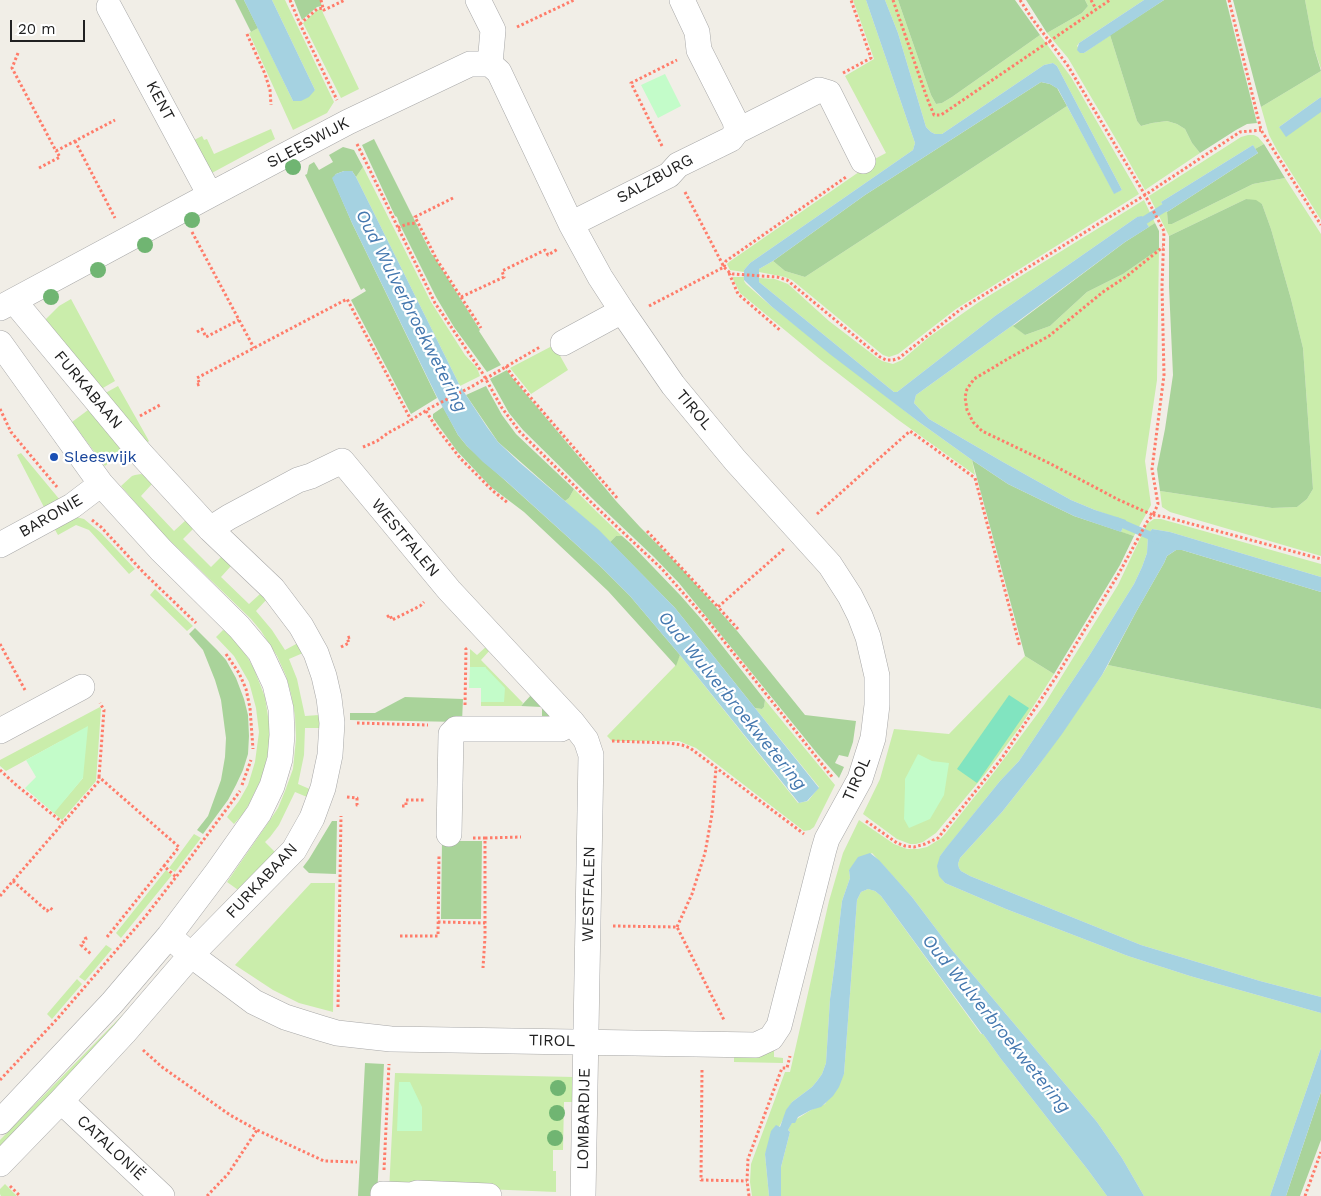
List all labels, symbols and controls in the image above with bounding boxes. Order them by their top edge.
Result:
scale bar [12,10,88,42]
text: 20 m [18,20,56,38]
street label: KENT [142,78,178,124]
street label: SLEESWIJK [264,113,352,173]
street label: SALZBURG [614,150,696,208]
water label: Oud Wulverbroekwetering [351,206,471,416]
street label: FURKABAAN [50,347,126,433]
street label: TIROL [672,386,716,434]
place label: Sleeswijk [64,447,137,467]
marker: Sleeswijk [48,451,60,463]
street label: BARONIE [16,490,86,542]
street label: WESTFALEN [367,495,443,581]
water label: Oud Wulverbroekwetering [653,607,811,795]
street label: TIROL [839,754,875,804]
street label: FURKABAAN [222,839,302,923]
street label: WESTFALEN [579,846,599,942]
water label: Oud Wulverbroekwetering [917,930,1075,1118]
street label: TIROL [529,1031,575,1051]
street label: LOMBARDIJE [574,1068,594,1170]
street label: CATALONIË [73,1111,149,1185]

